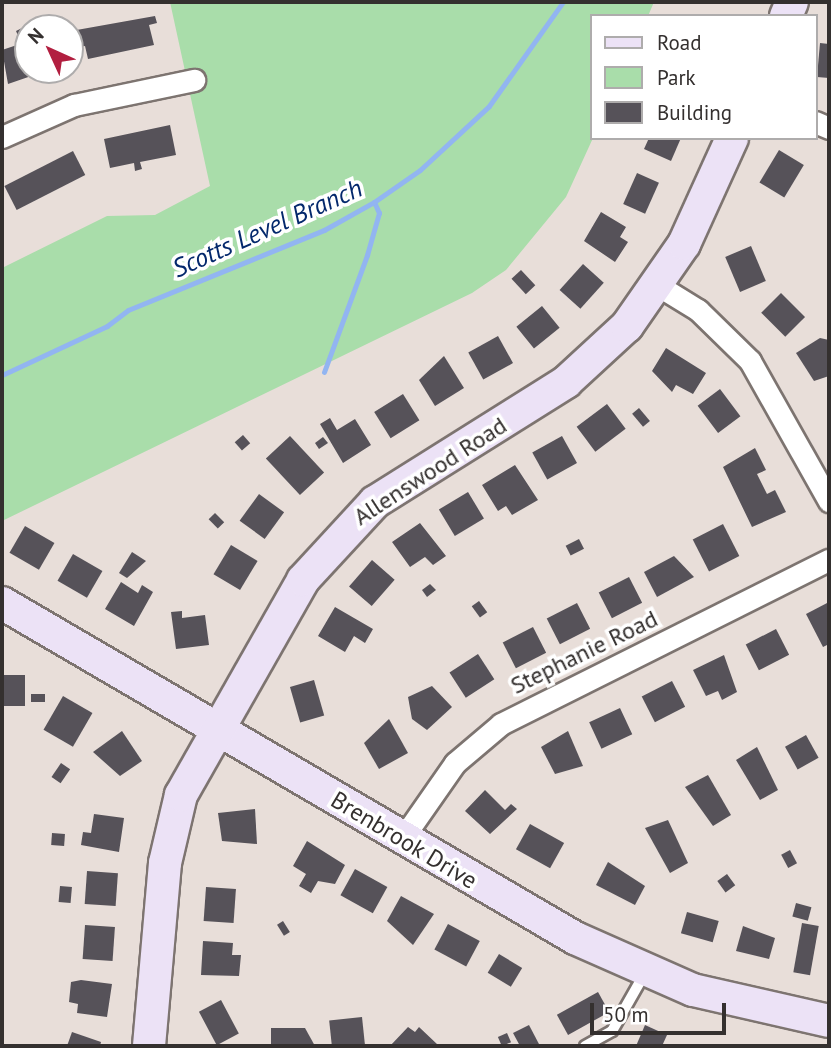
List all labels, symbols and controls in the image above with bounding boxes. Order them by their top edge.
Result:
north arrow [14,14,84,84]
legend [590,14,817,140]
text: N [23,23,48,48]
text: Road [657,29,701,56]
text: Park [657,64,696,91]
text: Building [657,99,732,126]
water label: Scotts Level Branch [167,172,367,284]
street label: Allenswood Road [348,411,512,531]
street label: Stephanie Road [506,604,662,700]
street label: Brenbrook Drive [325,785,483,895]
scale bar [593,988,730,1032]
text: 50 m [603,1001,649,1028]

